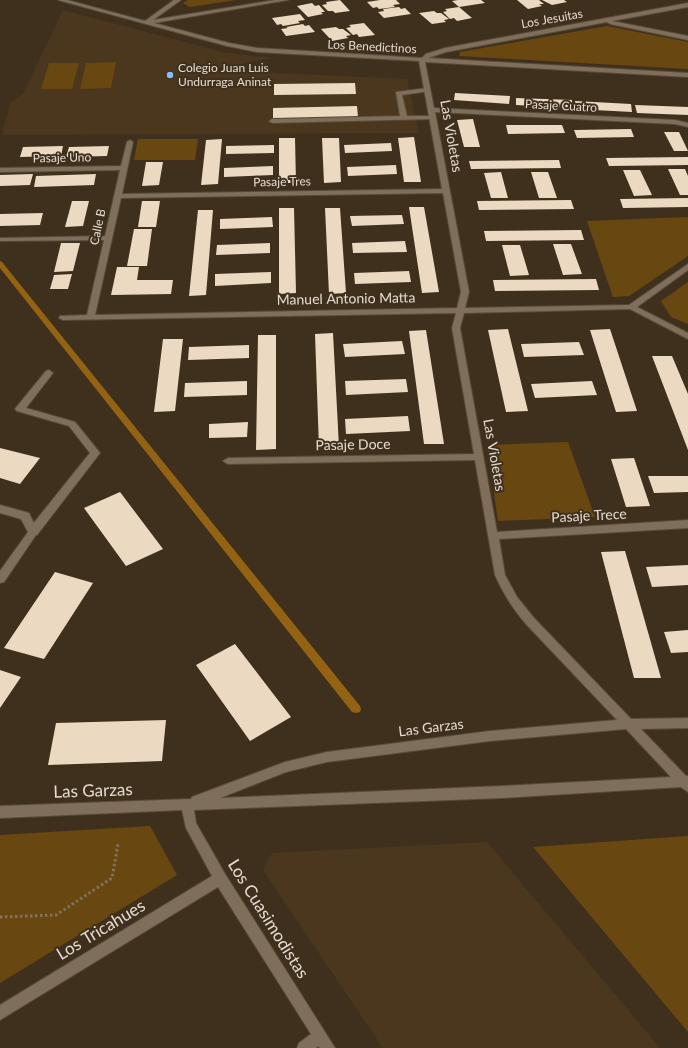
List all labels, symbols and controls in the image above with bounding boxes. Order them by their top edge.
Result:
street label: Los Jesuitas [520,7,584,31]
street label: Los Benedictinos [327,37,417,57]
place label: Colegio Juan Luis Undurraga Aninat [178,61,271,89]
marker: Colegio Juan Luis Undurraga Aninat [165,70,175,80]
street label: Pasaje Cuatro [525,97,597,115]
street label: Las Violetas [436,98,466,174]
street label: Pasaje Uno [33,150,91,166]
street label: Pasaje Tres [253,174,311,190]
street label: Calle B [87,208,109,246]
street label: Manuel Antonio Matta [277,289,415,309]
street label: Las Violetas [479,417,509,493]
street label: Pasaje Doce [315,436,391,454]
street label: Pasaje Trece [551,506,627,526]
street label: Las Garzas [398,716,464,740]
street label: Las Garzas [53,779,133,803]
street label: Los Cuasimodistas [223,856,313,982]
street label: Los Tricahues [53,896,149,964]

